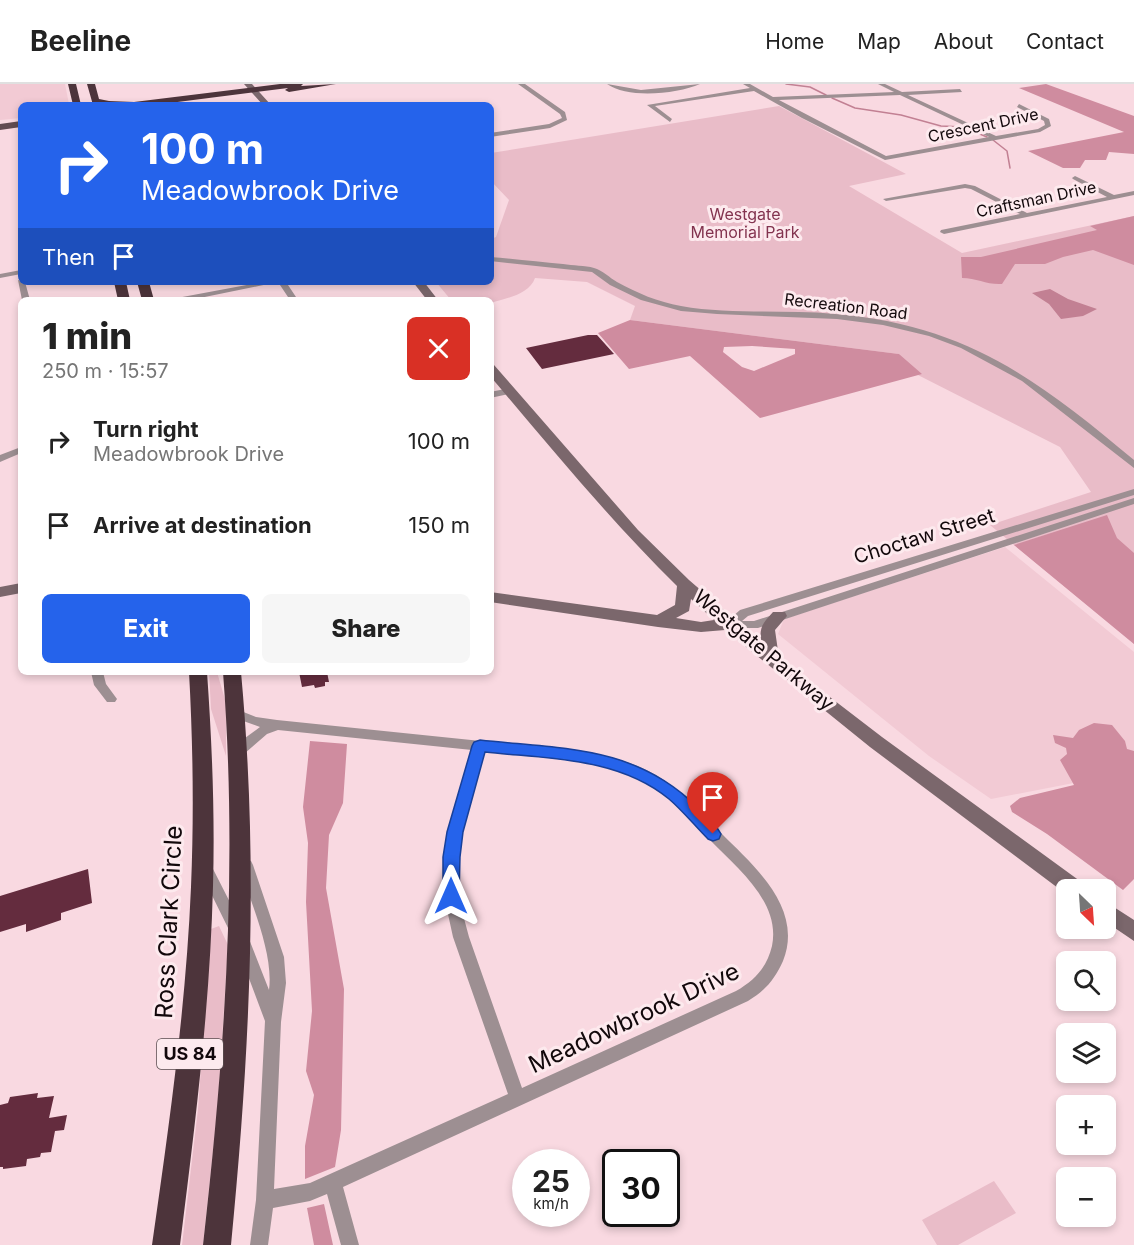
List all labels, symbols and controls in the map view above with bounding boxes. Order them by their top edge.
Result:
text: Beeline [30,24,131,58]
text: Home [765,29,824,54]
text: Map [857,29,901,54]
text: About [934,29,993,54]
text: Contact [1026,29,1104,54]
street label: Crescent Drive [926,104,1040,146]
text: 100 m [141,123,264,174]
icon: right [42,126,120,204]
text: Meadowbrook Drive [141,174,399,207]
street label: Craftsman Drive [974,177,1098,221]
park label: Westgate Memorial Park [690,204,800,242]
icon: arrive [107,240,140,273]
text: Then [42,244,95,270]
street label: Recreation Road [783,289,909,323]
text: 1 min [42,314,132,358]
button: close [407,317,470,380]
text: 250 m · 15:57 [42,359,169,383]
text: Turn right [93,416,199,442]
icon: right [42,425,75,458]
text: 100 m [408,428,470,454]
text: Meadowbrook Drive [93,442,284,466]
street label: Choctaw Street [851,503,998,569]
icon: arrive [42,509,75,542]
text: Arrive at destination [93,512,312,538]
text: 150 m [408,512,470,538]
street label: Westgate Parkway [689,584,839,716]
button: Exit [42,594,250,663]
button: Share [262,594,470,663]
pin [687,772,738,834]
icon: arrive [696,781,729,814]
street label: Ross Clark Circle [149,825,188,1019]
position arrow [419,864,483,928]
north arrow [1056,879,1116,939]
map controls [1056,879,1116,1227]
button: search [1056,951,1116,1011]
street label: Meadowbrook Drive [524,956,744,1079]
button: layers [1056,1023,1116,1083]
road number: US 84 [157,1039,223,1069]
button: + [1056,1095,1116,1155]
speed limit sign: 30 [602,1149,680,1227]
text: 25 [532,1163,570,1199]
button: − [1056,1167,1116,1227]
text: km/h [533,1194,569,1213]

